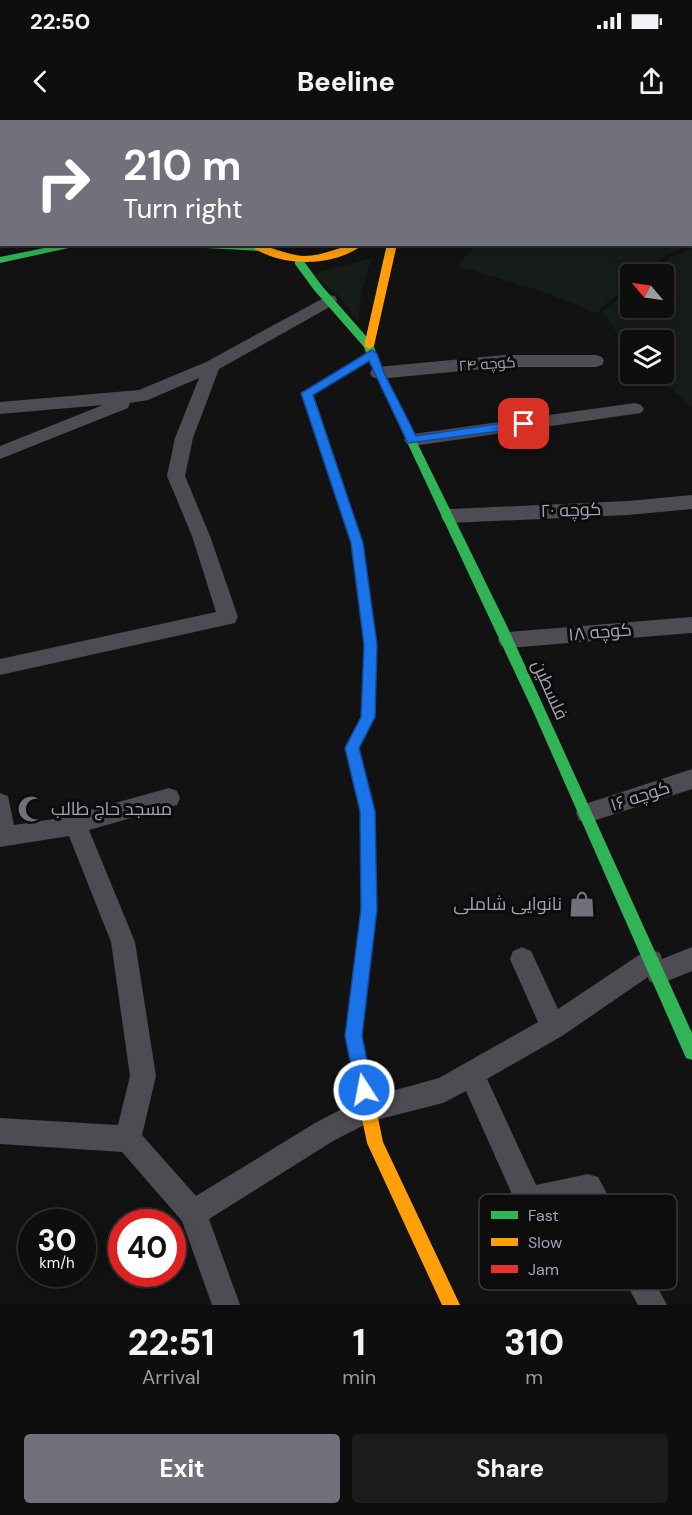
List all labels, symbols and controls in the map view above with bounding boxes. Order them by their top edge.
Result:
text: 22:50 [30,7,90,36]
text: Beeline [297,64,395,99]
icon: back [24,65,57,98]
icon: share [635,65,668,98]
text: 210 m [123,138,241,193]
icon: right [24,144,102,222]
text: Turn right [123,191,243,226]
north arrow [620,264,674,318]
map controls [620,264,674,384]
button: layers [620,330,674,384]
street label: کوچه ۲۴ [458,352,516,376]
pin [498,398,549,449]
icon: arrive [507,407,540,440]
street label: کوچه ۲۰ [540,497,602,523]
street label: کوچه ۱۸ [567,617,633,647]
street label: فلسطین [526,656,574,724]
street label: کوچه ۱۶ [607,775,673,817]
mosque icon: مسجد حاج طالب [16,794,46,824]
place label: مسجد حاج طالب [51,797,172,821]
shop icon: نانوایی شاملی [567,889,597,919]
place label: نانوایی شاملی [453,892,562,916]
position arrow [332,1058,396,1122]
legend [479,1194,677,1290]
text: Fast [528,1205,559,1226]
speed limit sign: 40 [108,1209,186,1287]
text: 30 [37,1221,77,1260]
text: Slow [528,1232,562,1253]
text: km/h [39,1253,75,1273]
text: Jam [528,1259,559,1280]
text: 22:51 [128,1319,214,1366]
text: 1 [353,1319,366,1366]
text: 310 [504,1319,564,1366]
text: Arrival [142,1364,200,1390]
text: min [342,1364,376,1390]
text: m [525,1364,543,1390]
button: Exit [24,1434,340,1503]
button: Share [352,1434,668,1503]

